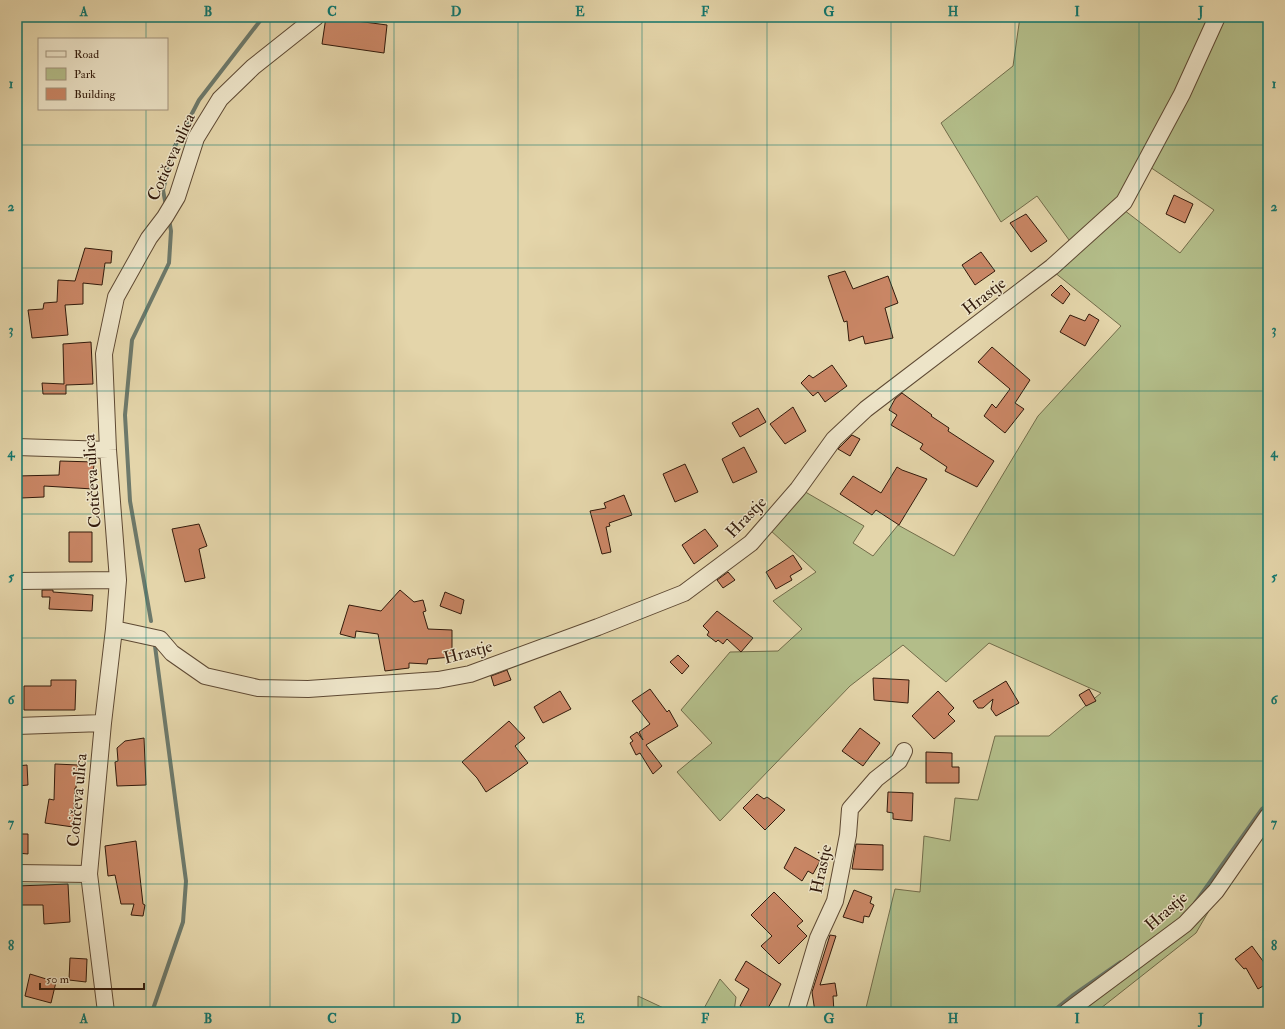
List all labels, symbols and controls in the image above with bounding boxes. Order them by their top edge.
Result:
text: A [79,4,89,20]
text: B [204,4,212,20]
text: C [327,4,337,20]
text: D [451,4,462,20]
text: E [575,4,585,20]
text: F [701,4,710,20]
text: G [824,4,835,20]
text: H [948,4,959,20]
text: I [1074,4,1080,20]
text: J [1197,4,1204,21]
legend [38,38,168,110]
text: Road [74,47,99,62]
text: Park [74,67,96,82]
text: 1 [9,76,14,92]
text: 1 [1272,76,1277,92]
text: Building [74,87,117,102]
street label: Cotičeva ulica [142,109,200,204]
text: 2 [8,199,15,215]
text: 2 [1271,199,1278,215]
street label: Hrastje [958,272,1010,320]
text: 3 [9,322,14,338]
text: 3 [1272,322,1277,338]
street label: Cotičeva ulica [78,432,106,529]
text: 4 [6,445,15,461]
text: 4 [1269,445,1278,461]
street label: Hrastje [721,492,771,542]
text: 5 [8,569,14,585]
text: 5 [1271,569,1277,585]
street label: Hrastje [441,635,495,669]
text: 6 [8,692,16,708]
text: 6 [1271,692,1279,708]
street label: Cotičeva ulica [62,751,92,848]
text: 7 [8,815,15,831]
text: 7 [1271,815,1278,831]
street label: Hrastje [806,843,836,895]
street label: Hrastje [1140,887,1192,935]
text: 8 [8,938,14,954]
text: 8 [1271,938,1277,954]
scale bar [40,965,144,991]
text: 50 m [46,972,70,987]
text: A [79,1011,89,1027]
text: B [204,1011,212,1027]
text: C [327,1011,337,1027]
text: D [451,1011,462,1027]
text: E [575,1011,585,1027]
text: F [701,1011,710,1027]
text: G [824,1011,835,1027]
text: H [948,1011,959,1027]
text: I [1074,1011,1080,1027]
text: J [1197,1011,1204,1028]

